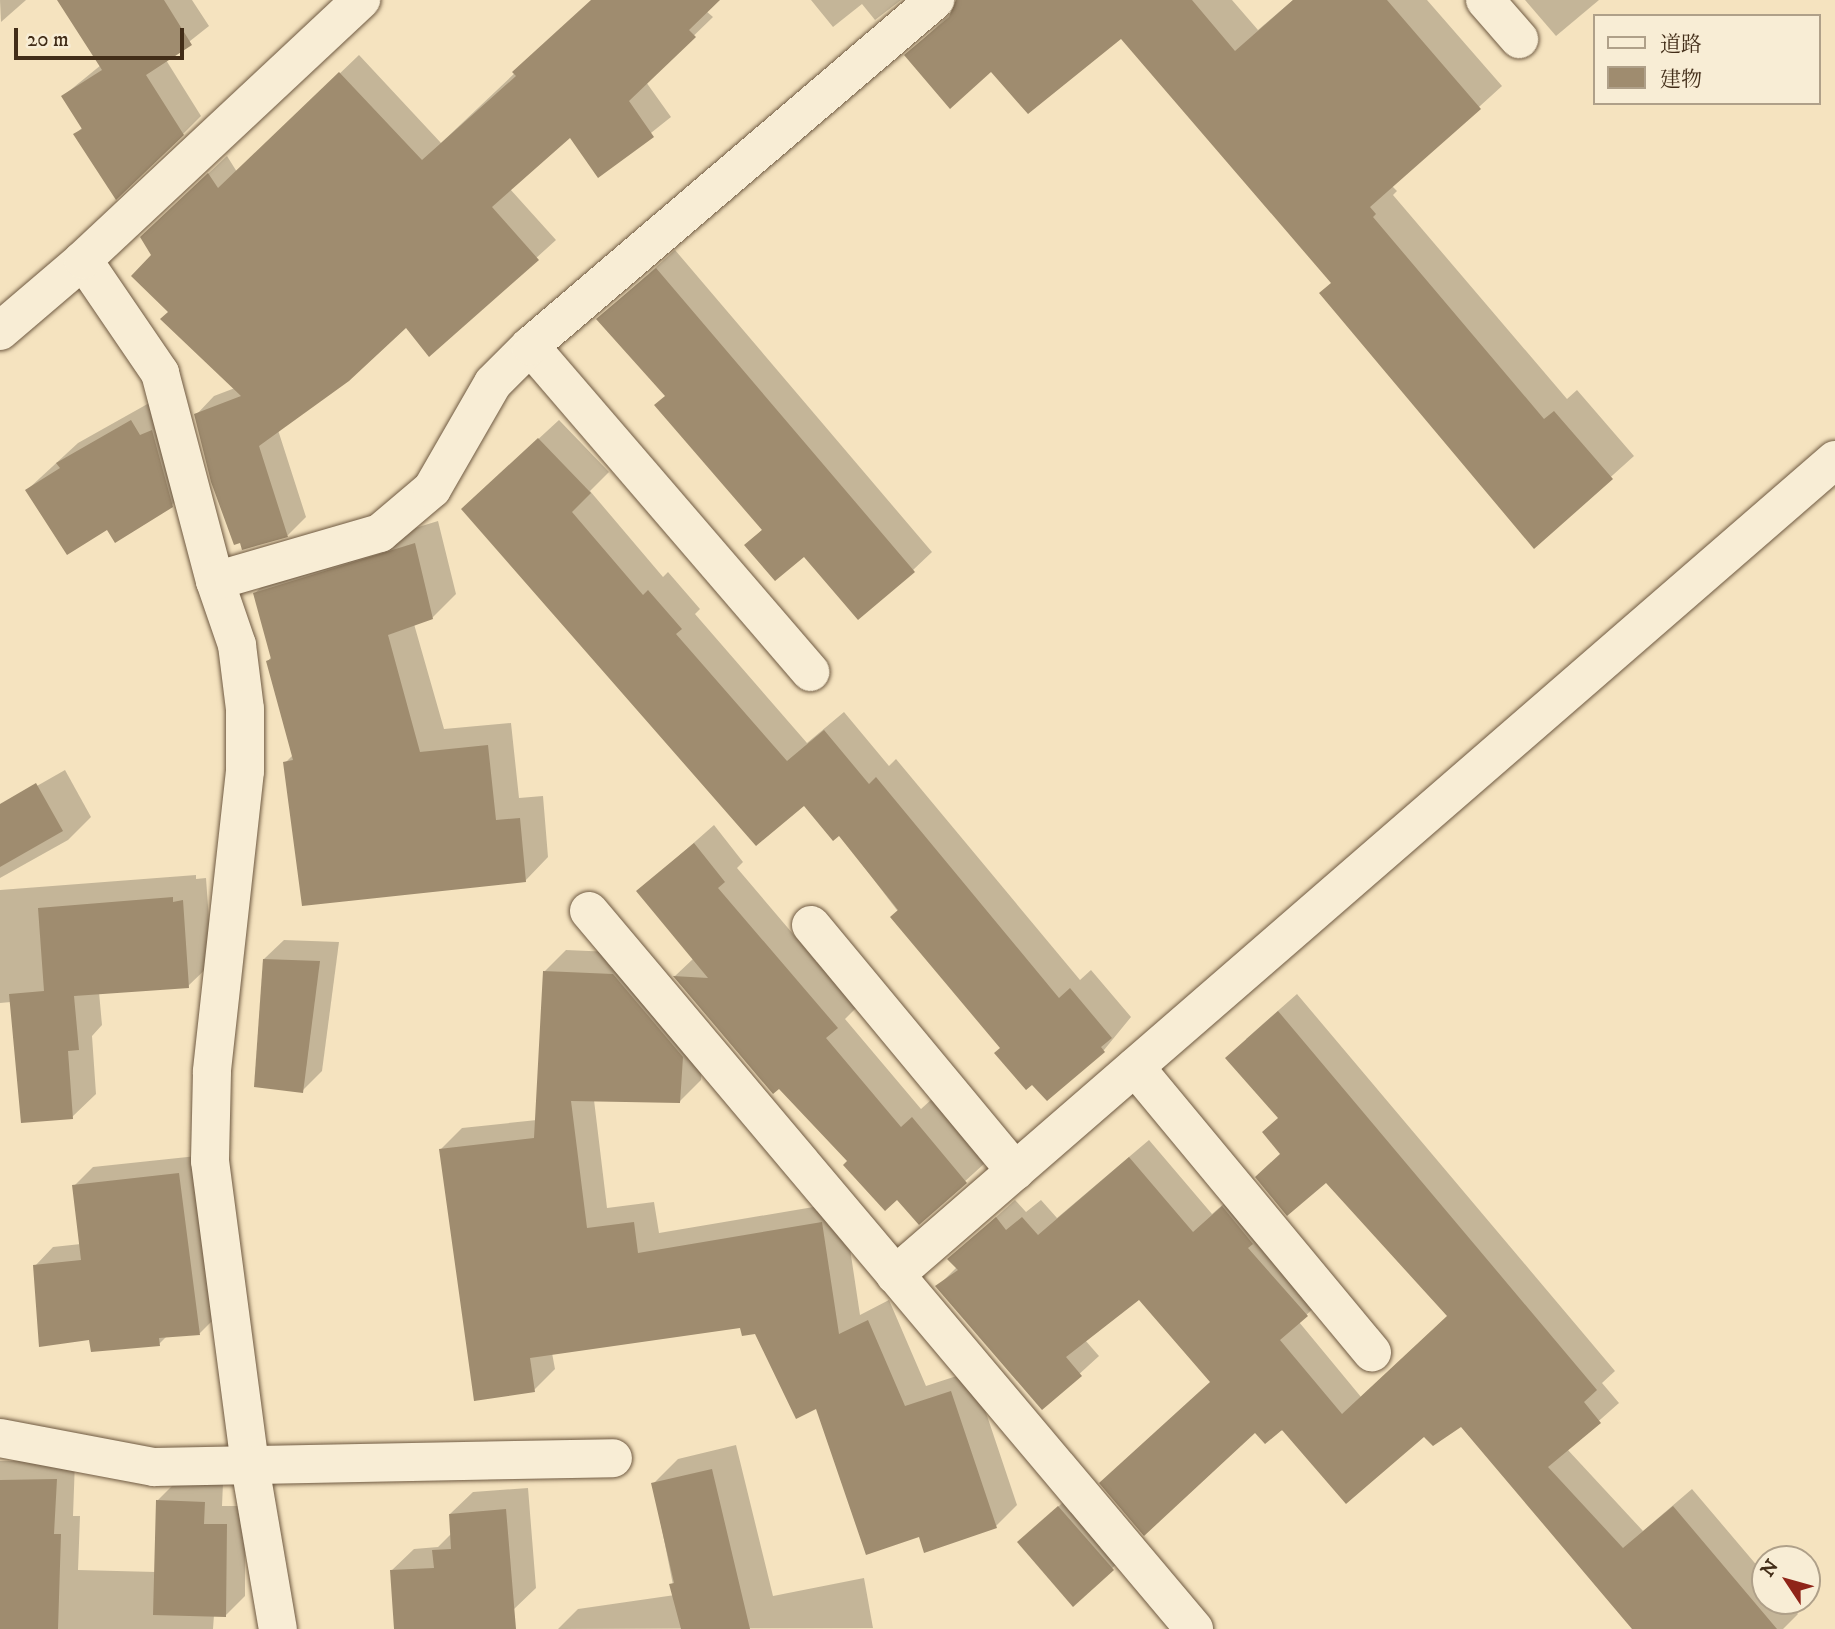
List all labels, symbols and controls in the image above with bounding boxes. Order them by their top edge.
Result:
scale bar [18,14,187,58]
legend [1594,14,1821,105]
text: 20 m [27,27,69,53]
text: 道路 [1660,32,1702,58]
text: 建物 [1660,67,1702,93]
north arrow [1751,1545,1821,1615]
text: N [1756,1555,1784,1582]

